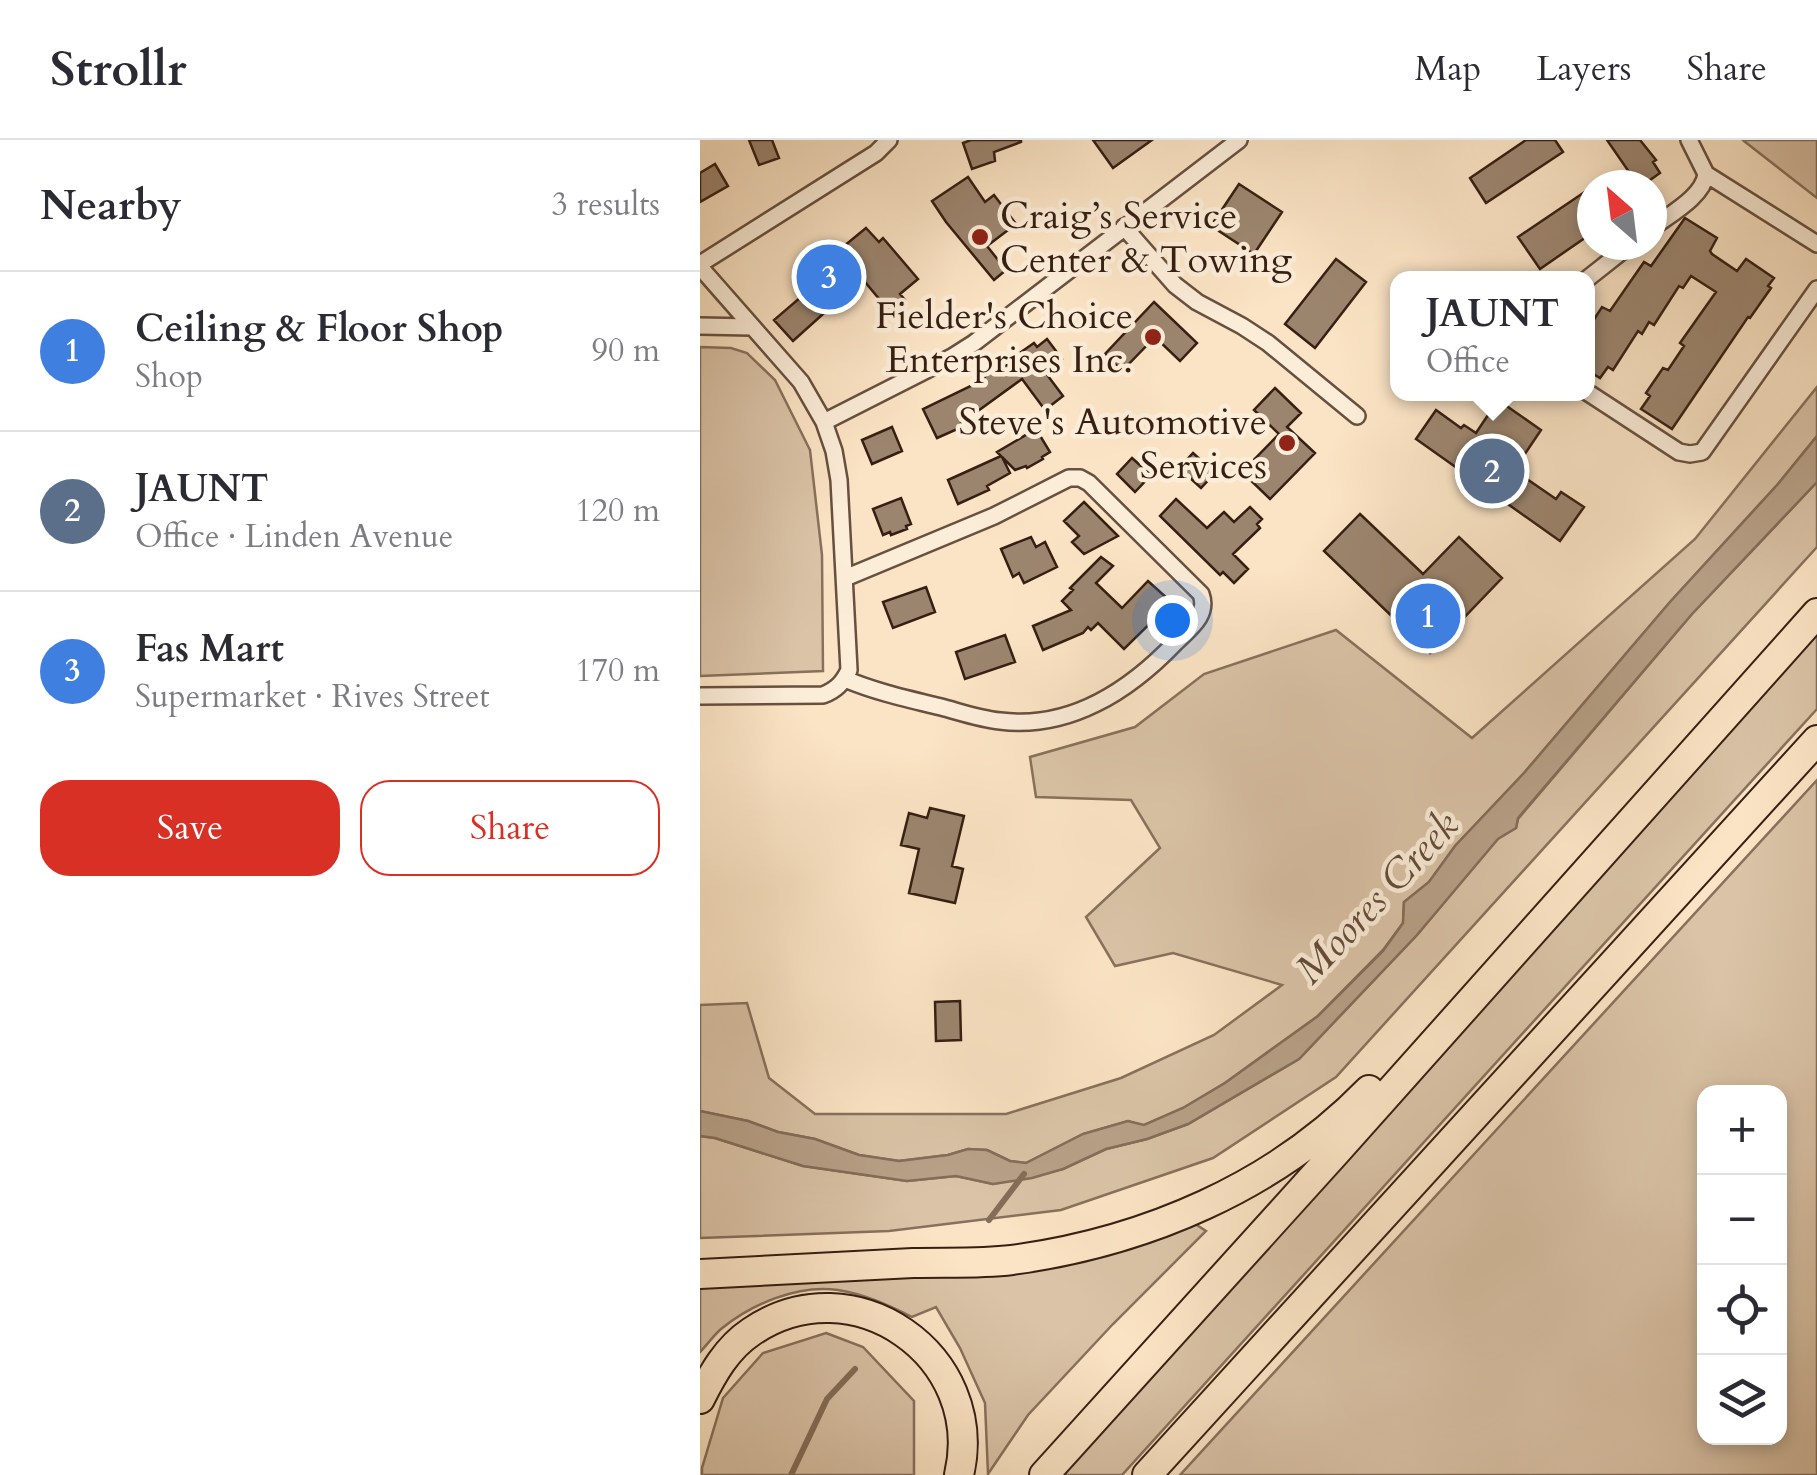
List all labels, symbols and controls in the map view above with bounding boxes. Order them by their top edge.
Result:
text: Strollr [50,37,187,102]
text: Map [1415,45,1481,93]
text: Layers [1536,45,1631,93]
text: Share [1686,45,1767,93]
north arrow [1577,170,1667,260]
text: Nearby [40,177,182,234]
text: 3 results [552,183,660,227]
place label: Craig’s Service Center & Towing [1000,190,1293,286]
marker: Craig’s Service Center & Towing [969,226,991,248]
pin: 3 [796,240,862,314]
popup [1390,271,1595,401]
text: JAUNT [1426,288,1559,340]
place label: Fielder's Choice Enterprises Inc. [875,290,1133,386]
text: Ceiling & Floor Shop [135,303,504,355]
marker: Fielder's Choice Enterprises Inc. [1142,326,1164,348]
text: 1 [64,329,81,373]
text: 90 m [592,329,660,373]
text: Office [1426,340,1510,384]
text: Shop [135,355,203,399]
place label: Steve's Automotive Services [958,396,1267,492]
marker: Steve's Automotive Services [1276,432,1298,454]
pin: 2 [1460,434,1524,508]
text: JAUNT [135,463,269,515]
text: 2 [64,489,81,533]
text: 120 m [575,489,660,533]
text: Office · Linden Avenue [135,515,453,559]
pin: 1 [1396,578,1460,654]
your location [1147,595,1198,646]
text: Fas Mart [135,623,284,675]
text: 3 [64,649,81,693]
text: 170 m [575,649,660,693]
text: Supermarket · Rives Street [135,675,490,719]
button: Save [40,780,340,876]
button: Share [360,780,660,876]
water label: Moores Creek [1283,799,1472,996]
map controls [1697,1085,1787,1445]
button: + [1697,1085,1787,1175]
button: − [1697,1175,1787,1265]
button: locate [1697,1265,1787,1355]
button: layers [1697,1355,1787,1445]

